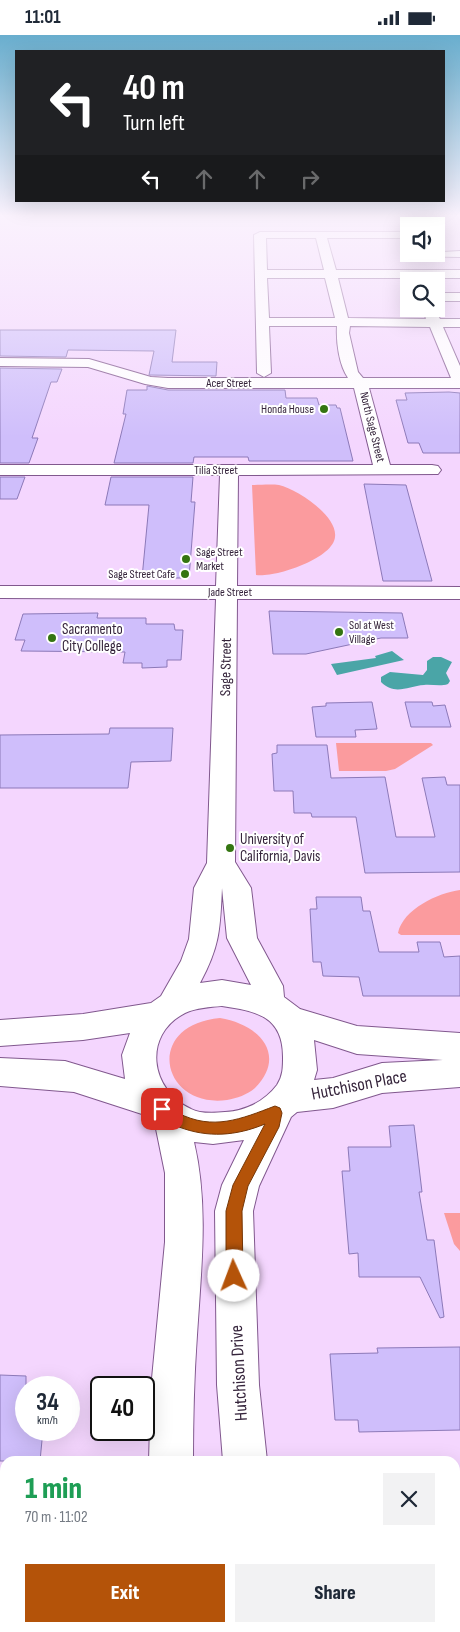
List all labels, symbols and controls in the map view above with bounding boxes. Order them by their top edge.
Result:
text: 11:01 [25,6,61,29]
text: 40 m [123,67,185,110]
icon: left [40,70,105,135]
text: Turn left [123,110,185,137]
icon: left [137,165,165,193]
icon: ahead [190,165,218,193]
icon: ahead [243,165,271,193]
icon: right [296,165,324,193]
map controls [400,217,445,317]
button: sound [400,217,445,262]
button: search [400,272,445,317]
street label: Acer Street [205,376,252,391]
street label: North Sage Street [356,390,388,464]
place label: Honda House [261,402,314,417]
marker: Honda House [318,403,330,415]
street label: Tilia Street [194,463,238,478]
place label: Sage Street Market [196,545,243,574]
marker: Sage Street Market [180,553,192,565]
place label: Sage Street Cafe [108,567,175,582]
marker: Sage Street Cafe [179,568,191,580]
street label: Jade Street [207,585,252,600]
place label: Sol at West Village [349,618,394,647]
place label: Sacramento City College [62,620,123,656]
marker: Sol at West Village [333,626,345,638]
marker: Sacramento City College [46,632,58,644]
street label: Sage Street [216,637,236,696]
place label: University of California, Davis [240,830,320,866]
marker: University of California, Davis [224,842,236,854]
street label: Hutchison Place [309,1065,409,1105]
pin [141,1088,183,1130]
icon: arrive [148,1095,176,1123]
position arrow [207,1249,259,1301]
street label: Hutchison Drive [226,1324,252,1422]
speed limit sign: 40 [90,1376,155,1441]
text: 34 [36,1387,59,1418]
text: km/h [37,1413,58,1428]
text: 1 min [25,1471,82,1507]
button: close [383,1473,435,1525]
text: 70 m · 11:02 [25,1508,88,1527]
button: Exit [25,1564,225,1622]
button: Share [235,1564,435,1622]

